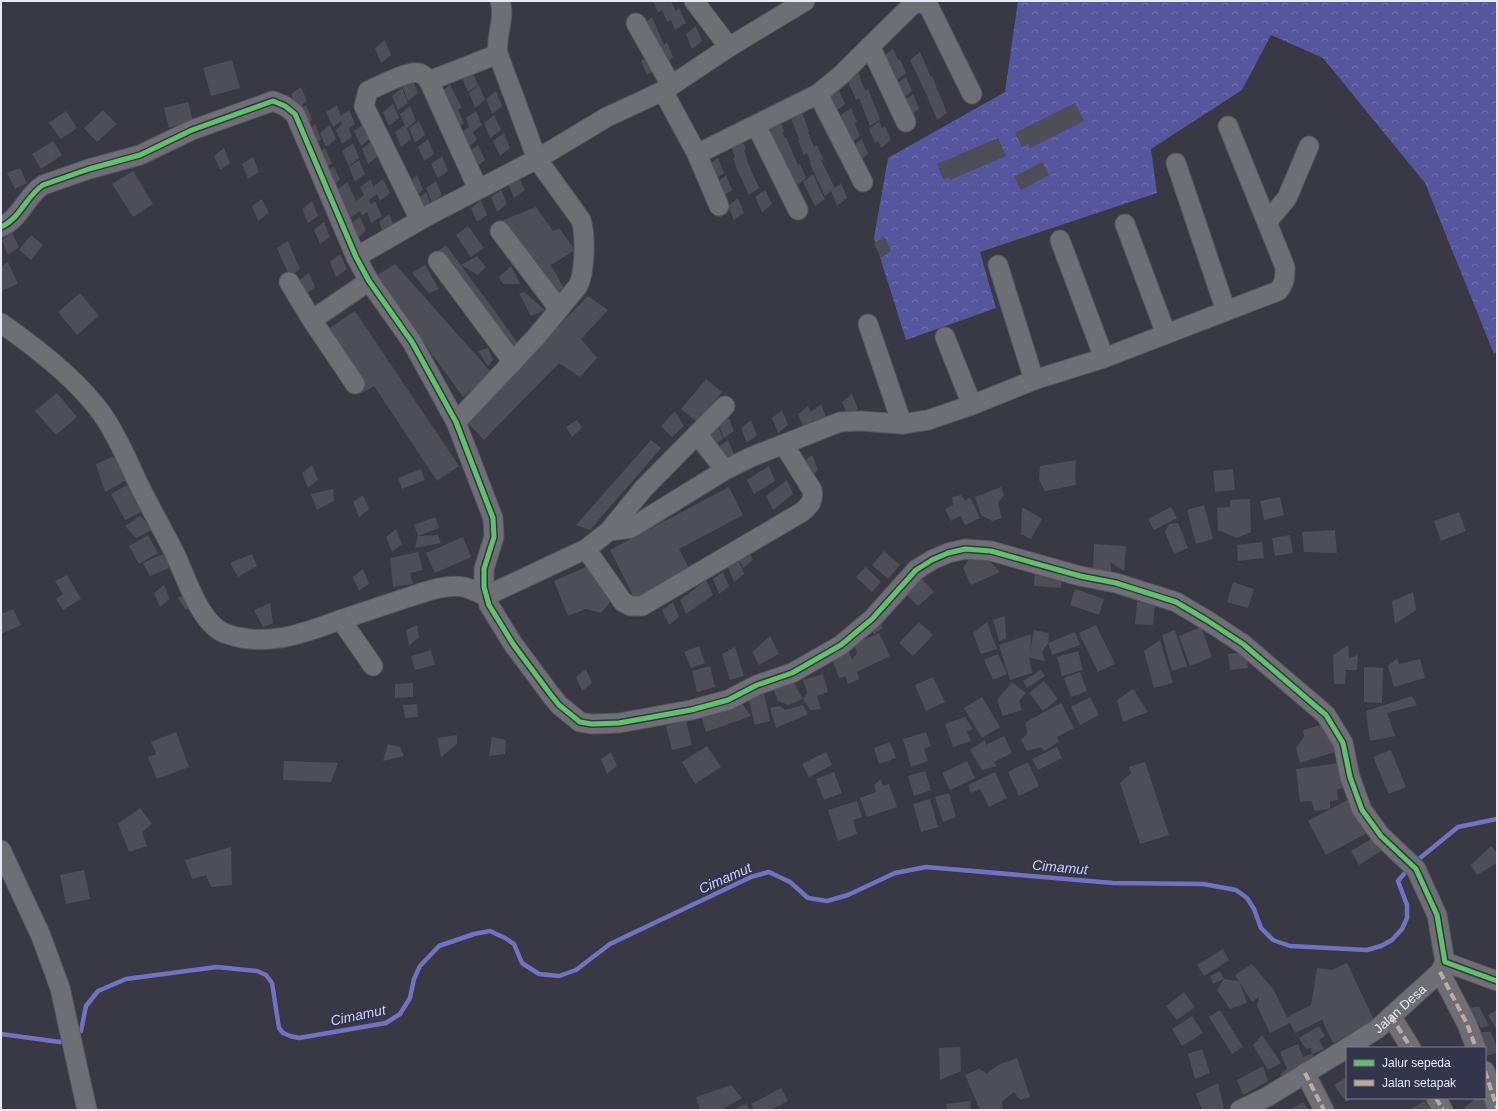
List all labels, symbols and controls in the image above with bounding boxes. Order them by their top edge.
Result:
water label: Cimamut [1031,857,1090,878]
water label: Cimamut [696,859,755,897]
street label: Jalan Desa [1371,981,1430,1036]
water label: Cimamut [329,1001,388,1029]
legend [1346,1047,1486,1099]
text: Jalur sepeda [1382,1056,1451,1070]
text: Jalan setapak [1382,1076,1457,1090]

